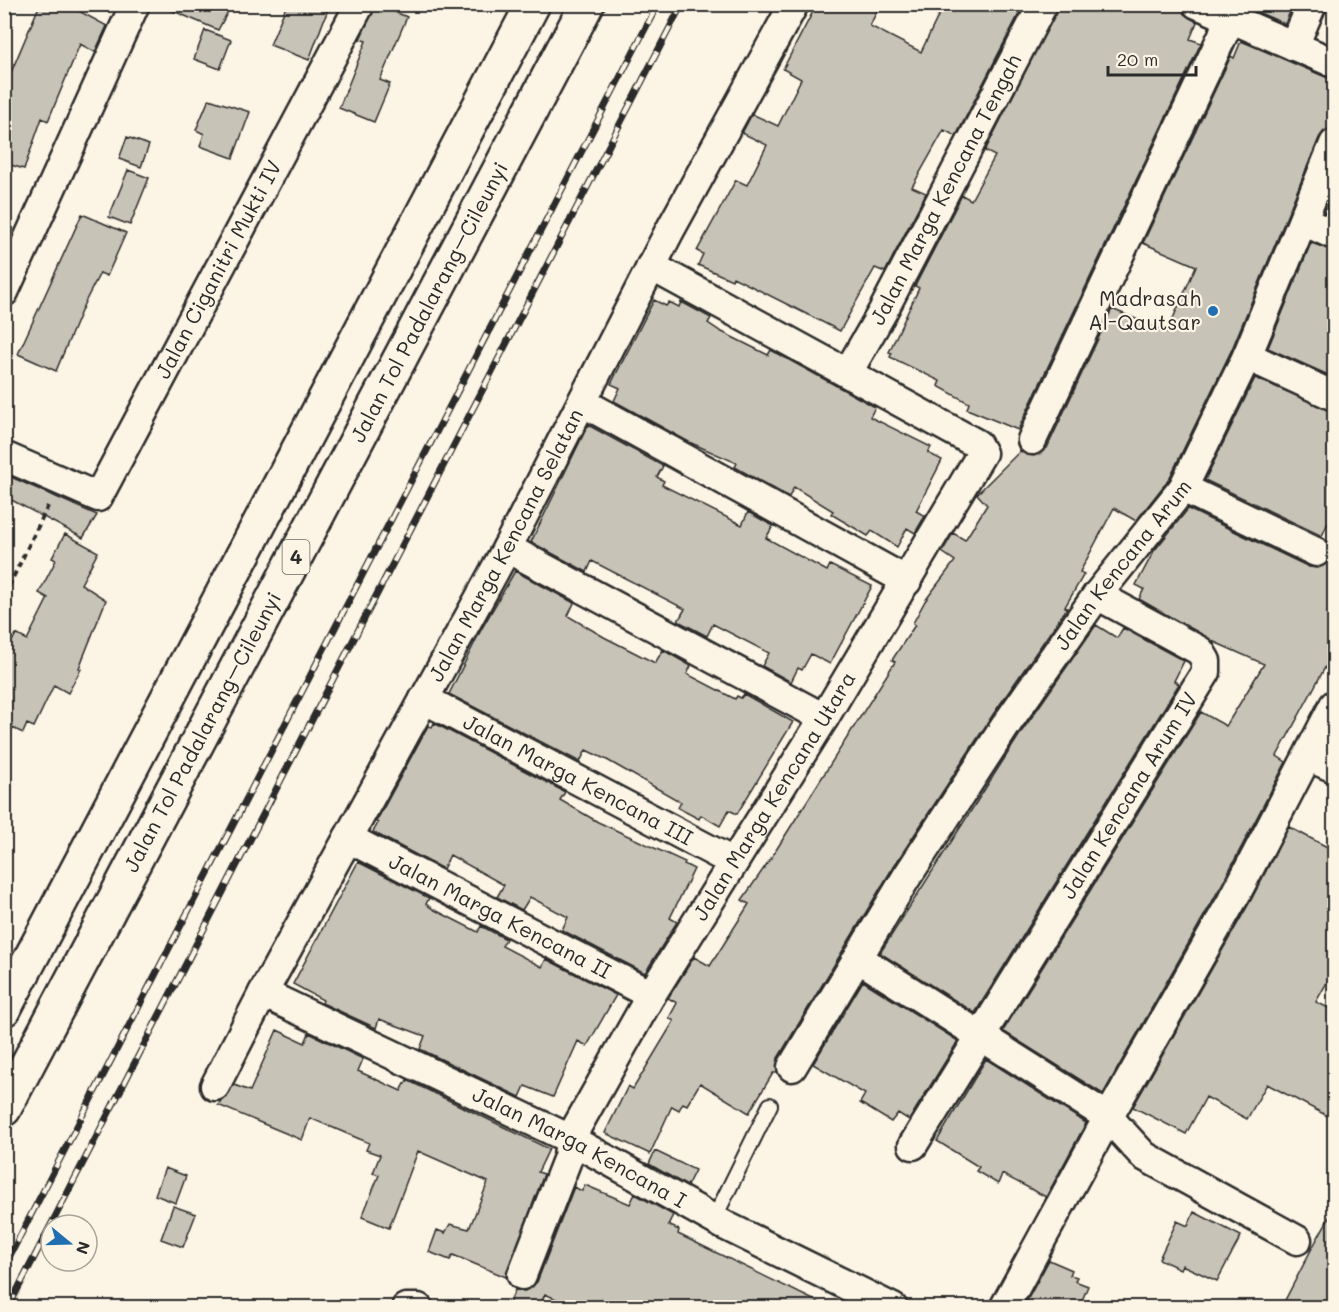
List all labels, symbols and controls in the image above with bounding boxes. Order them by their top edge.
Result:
scale bar [1108,39,1196,77]
text: 20 m [1117,47,1158,71]
street label: Jalan Marga Kencana Tengah [863,49,1026,329]
street label: Jalan Ciganitri Mukti IV [148,155,287,383]
street label: Jalan Tol Padalarang–Cileunyi [343,157,513,446]
place label: Madrasah Al-Qautsar [1088,284,1201,335]
marker: Madrasah Al-Qautsar [1206,304,1220,318]
street label: Jalan Marga Kencana Selatan [421,404,588,686]
street label: Jalan Kencana Arum [1048,473,1197,655]
road number: 4 [282,540,310,574]
street label: Jalan Tol Padalarang–Cileunyi [116,587,286,876]
street label: Jalan Marga Kencana Utara [686,666,861,925]
street label: Jalan Kencana Arum IV [1054,686,1202,903]
street label: Jalan Marga Kencana III [459,707,698,850]
street label: Jalan Marga Kencana II [385,847,616,984]
street label: Jalan Marga Kencana I [469,1080,691,1213]
north arrow [39,1213,99,1273]
text: N [72,1239,96,1257]

